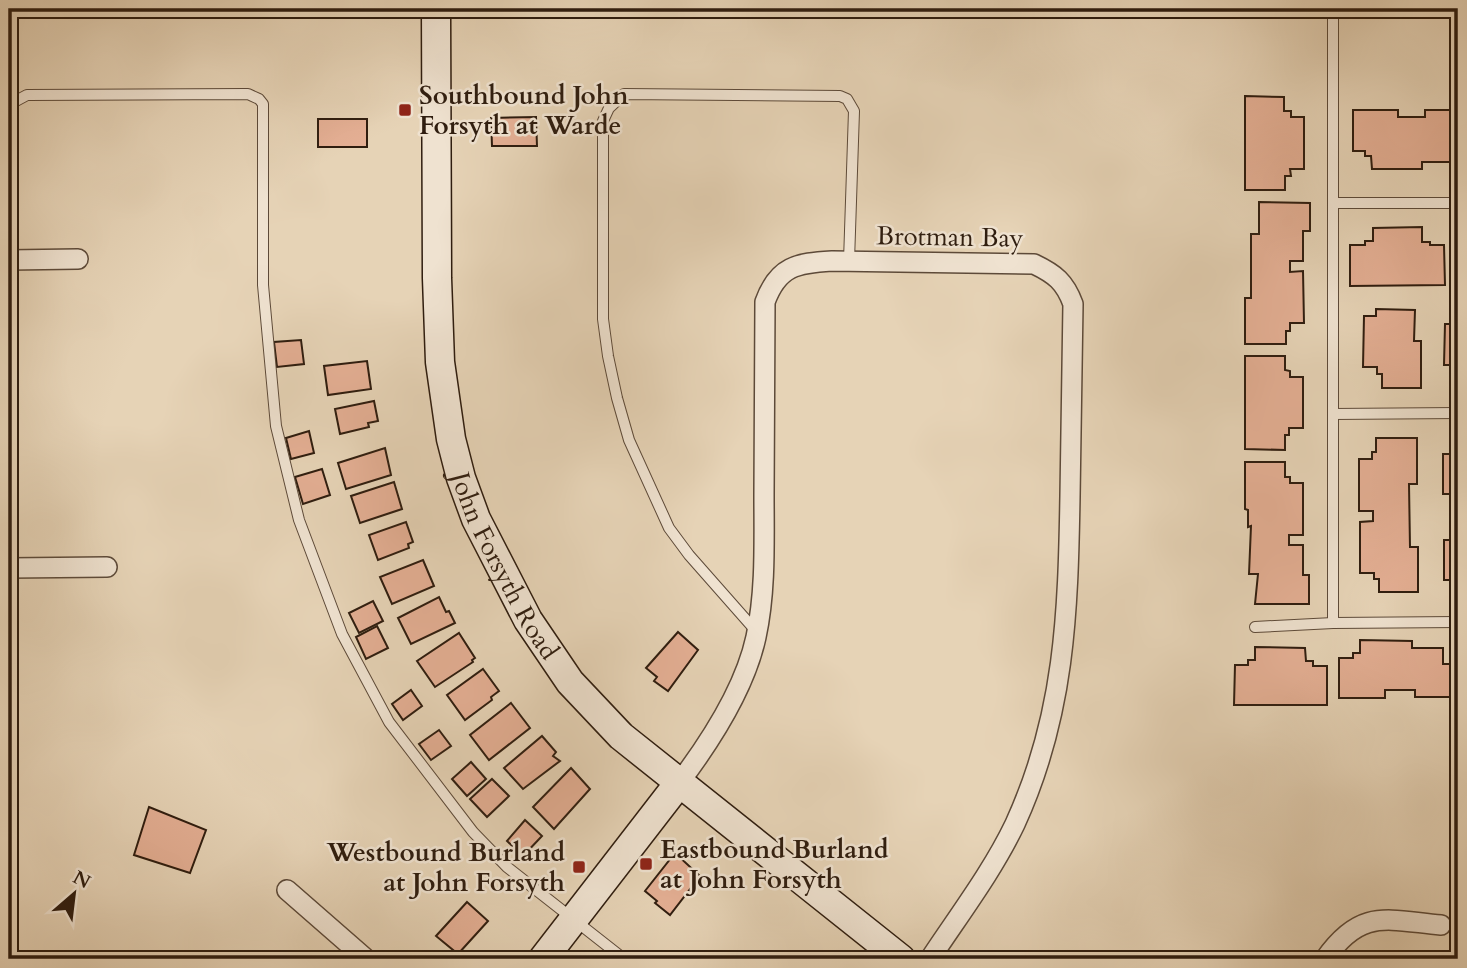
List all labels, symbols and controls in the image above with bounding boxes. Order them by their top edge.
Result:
place label: Southbound John Forsyth at Warde [419,78,629,143]
marker: Southbound John Forsyth at Warde [397,102,413,118]
street label: Brotman Bay [876,218,1024,256]
street label: John Forsyth Road [442,465,567,666]
place label: Eastbound Burland at John Forsyth [660,832,889,897]
place label: Westbound Burland at John Forsyth [326,835,565,900]
marker: Eastbound Burland at John Forsyth [638,856,654,872]
marker: Westbound Burland at John Forsyth [571,859,587,875]
north arrow [38,860,108,930]
text: N [68,865,95,895]

